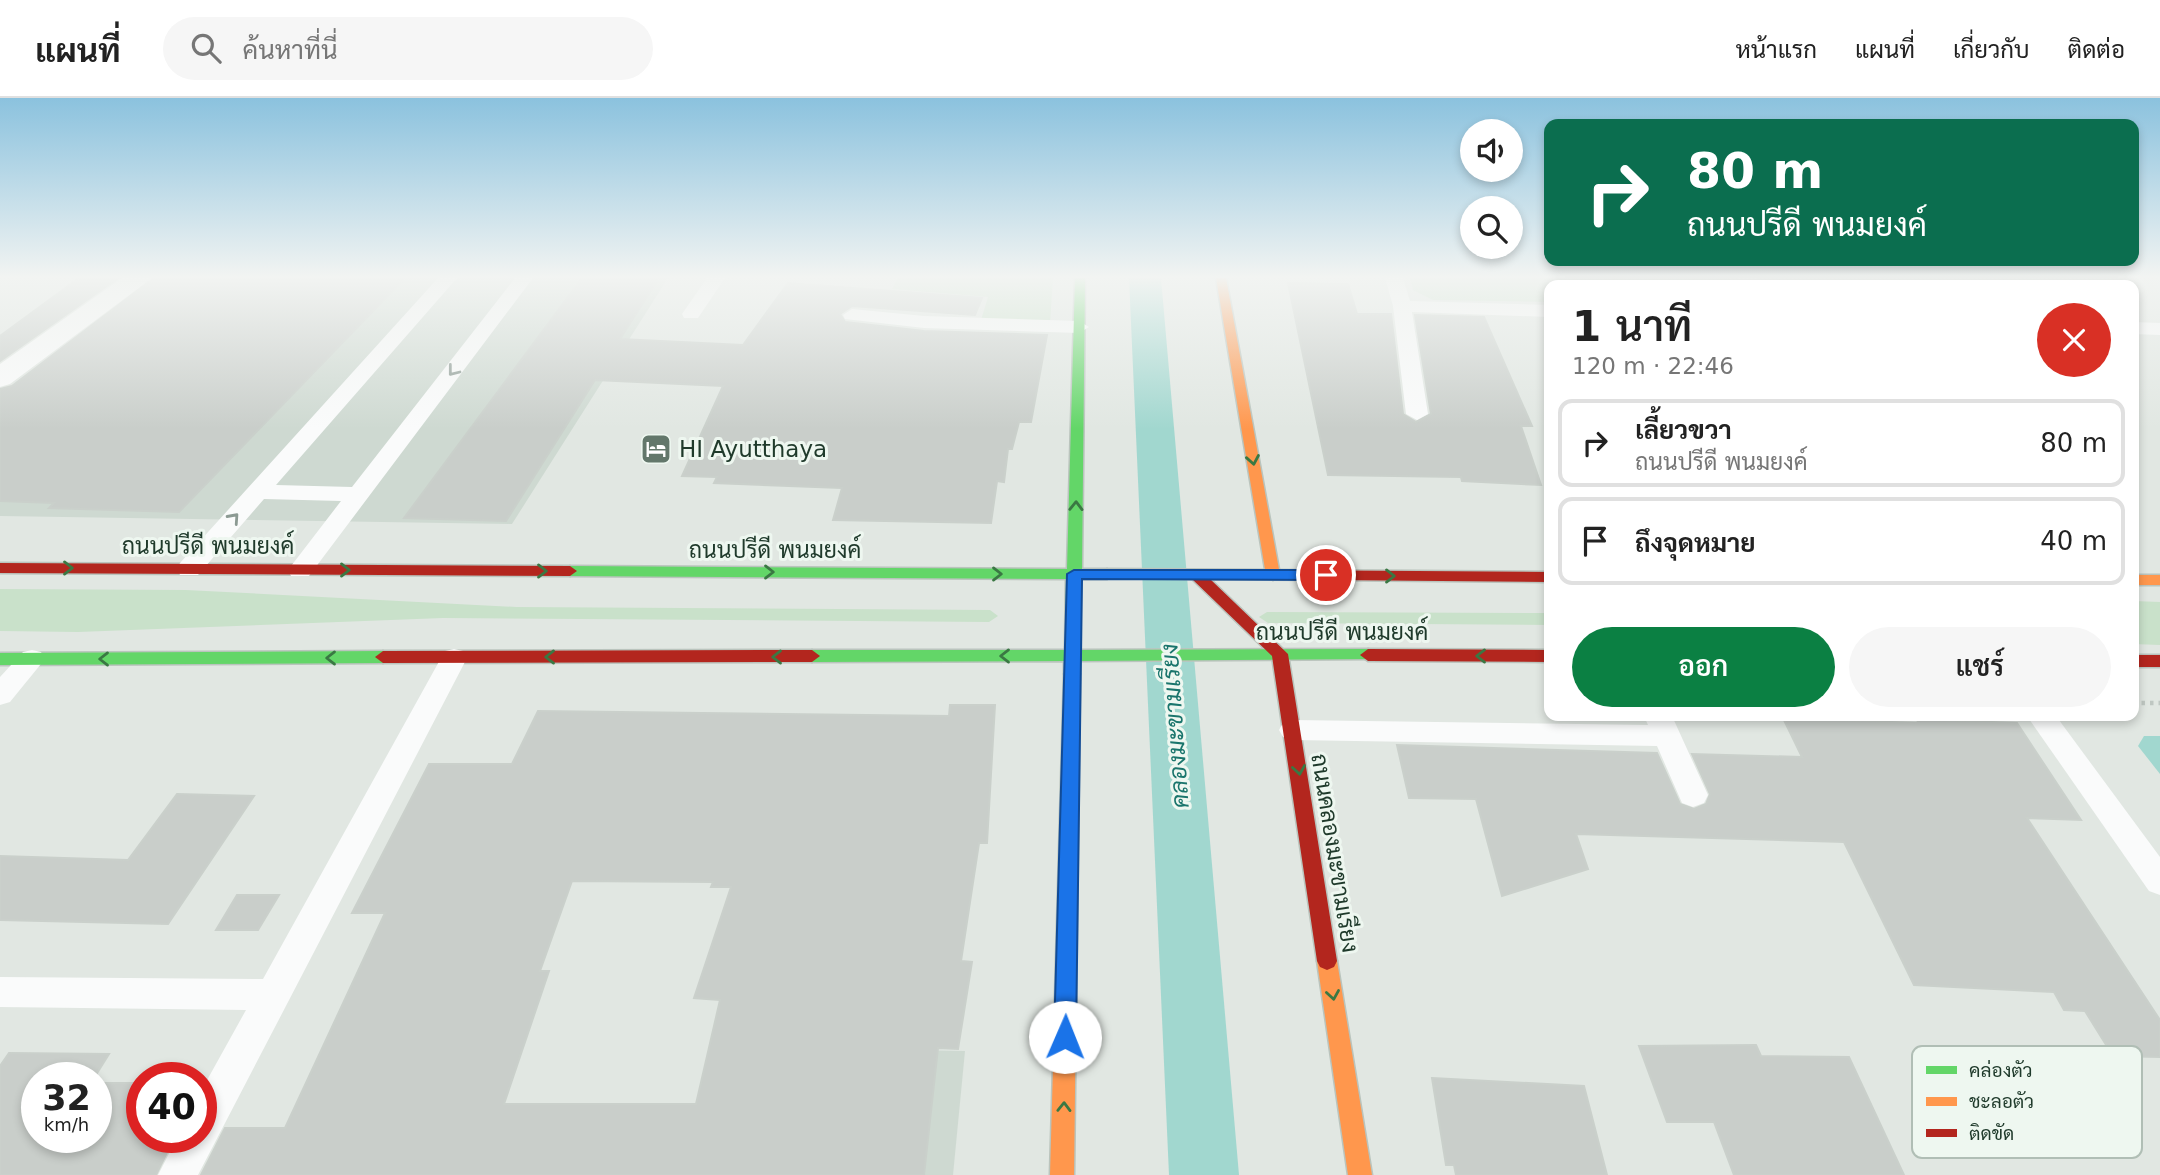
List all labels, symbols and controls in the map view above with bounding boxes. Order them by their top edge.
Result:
search box [163,17,653,80]
icon: search [187,29,225,67]
text: แผนที่ [35,31,121,70]
text: ค้นหาที่นี่ [243,35,338,65]
text: หน้าแรก [1736,36,1817,64]
text: แผนที่ [1855,36,1915,64]
text: เกี่ยวกับ [1953,36,2030,64]
text: ติดต่อ [2068,36,2125,64]
map controls [1460,119,1523,259]
button: sound [1460,119,1523,182]
text: 80 m [1687,143,1823,200]
icon: right [1572,147,1663,238]
button: search [1460,196,1523,259]
text: ถนนปรีดี พนมยงค์ [1687,206,1927,244]
text: 1 นาที [1572,302,1692,351]
button: close [2037,303,2111,377]
text: 120 m · 22:46 [1572,353,1734,379]
one-way arrow [448,363,461,376]
text: เลี้ยวขวา [1635,415,1732,445]
icon: right [1576,424,1614,462]
text: 80 m [2040,428,2107,458]
hotel icon: HI Ayutthaya [639,432,673,466]
place label: HI Ayutthaya [679,436,827,462]
text: ถนนปรีดี พนมยงค์ [1635,449,1808,475]
one-way arrow [1244,454,1259,466]
one-way arrow [1068,500,1084,511]
one-way arrow [226,513,239,526]
icon: arrive [1576,522,1614,560]
text: 40 m [2040,526,2107,556]
text: ถึงจุดหมาย [1635,528,1756,558]
street label: ถนนปรีดี พนมยงค์ [122,530,294,559]
street label: ถนนปรีดี พนมยงค์ [689,534,861,563]
pin [1296,545,1356,605]
icon: arrive [1307,556,1345,594]
one-way arrow [63,560,74,576]
one-way arrow [340,562,350,578]
one-way arrow [537,563,547,579]
one-way arrow [764,564,775,580]
one-way arrow [992,566,1002,582]
one-way arrow [1385,568,1396,583]
street label: ถนนปรีดี พนมยงค์ [1256,616,1428,645]
button: ออก [1572,627,1835,707]
button: แชร์ [1849,627,2111,707]
water label: คลองมะขามเรียง [1154,643,1195,809]
one-way arrow [999,648,1009,664]
one-way arrow [1475,648,1486,663]
one-way arrow [544,649,554,665]
one-way arrow [771,649,782,664]
one-way arrow [325,650,336,666]
one-way arrow [98,651,108,667]
street label: ถนนคลองมะขามเรียง [1306,751,1366,954]
one-way arrow [1291,764,1306,776]
one-way arrow [1325,989,1340,1001]
position arrow [1028,1000,1102,1074]
legend [1912,1046,2142,1158]
text: คล่องตัว [1969,1059,2033,1081]
speed limit sign: 40 [126,1062,217,1153]
text: 32 [42,1078,91,1118]
text: ชะลอตัว [1969,1090,2034,1112]
one-way arrow [1056,1101,1072,1112]
text: km/h [44,1114,89,1135]
text: ติดขัด [1969,1122,2014,1144]

